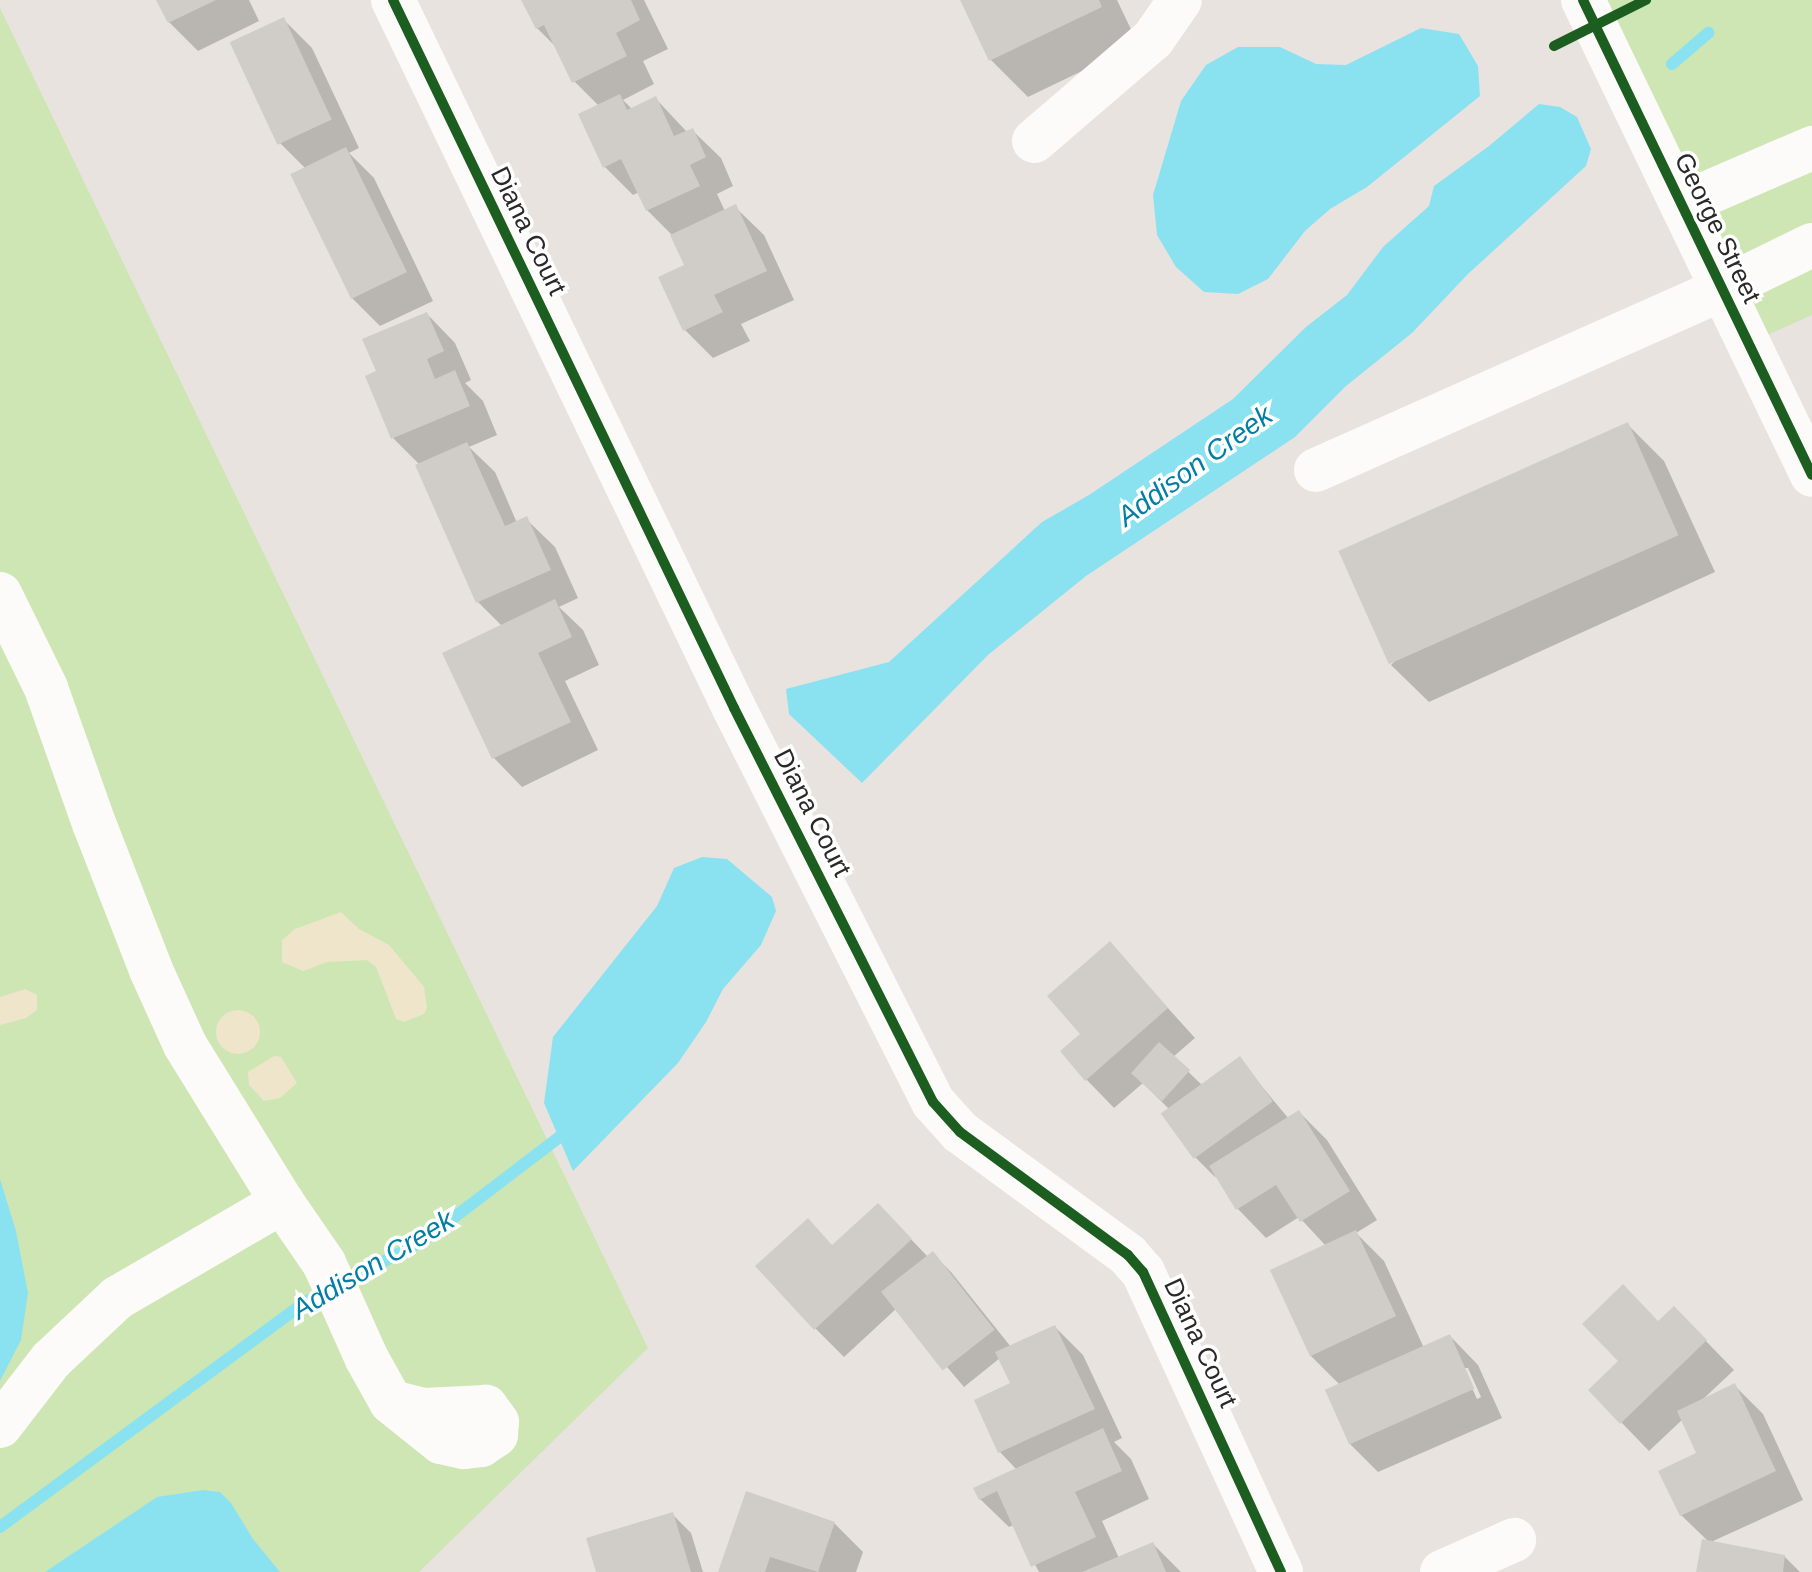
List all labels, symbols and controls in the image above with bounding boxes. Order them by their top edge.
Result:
street label: George Street [1667,148,1767,308]
street label: Diana Court [484,162,572,300]
water label: Addison Creek [1111,398,1279,534]
street label: Diana Court [767,744,857,882]
water label: Addison Creek [286,1203,460,1327]
street label: Diana Court [1157,1274,1243,1412]

